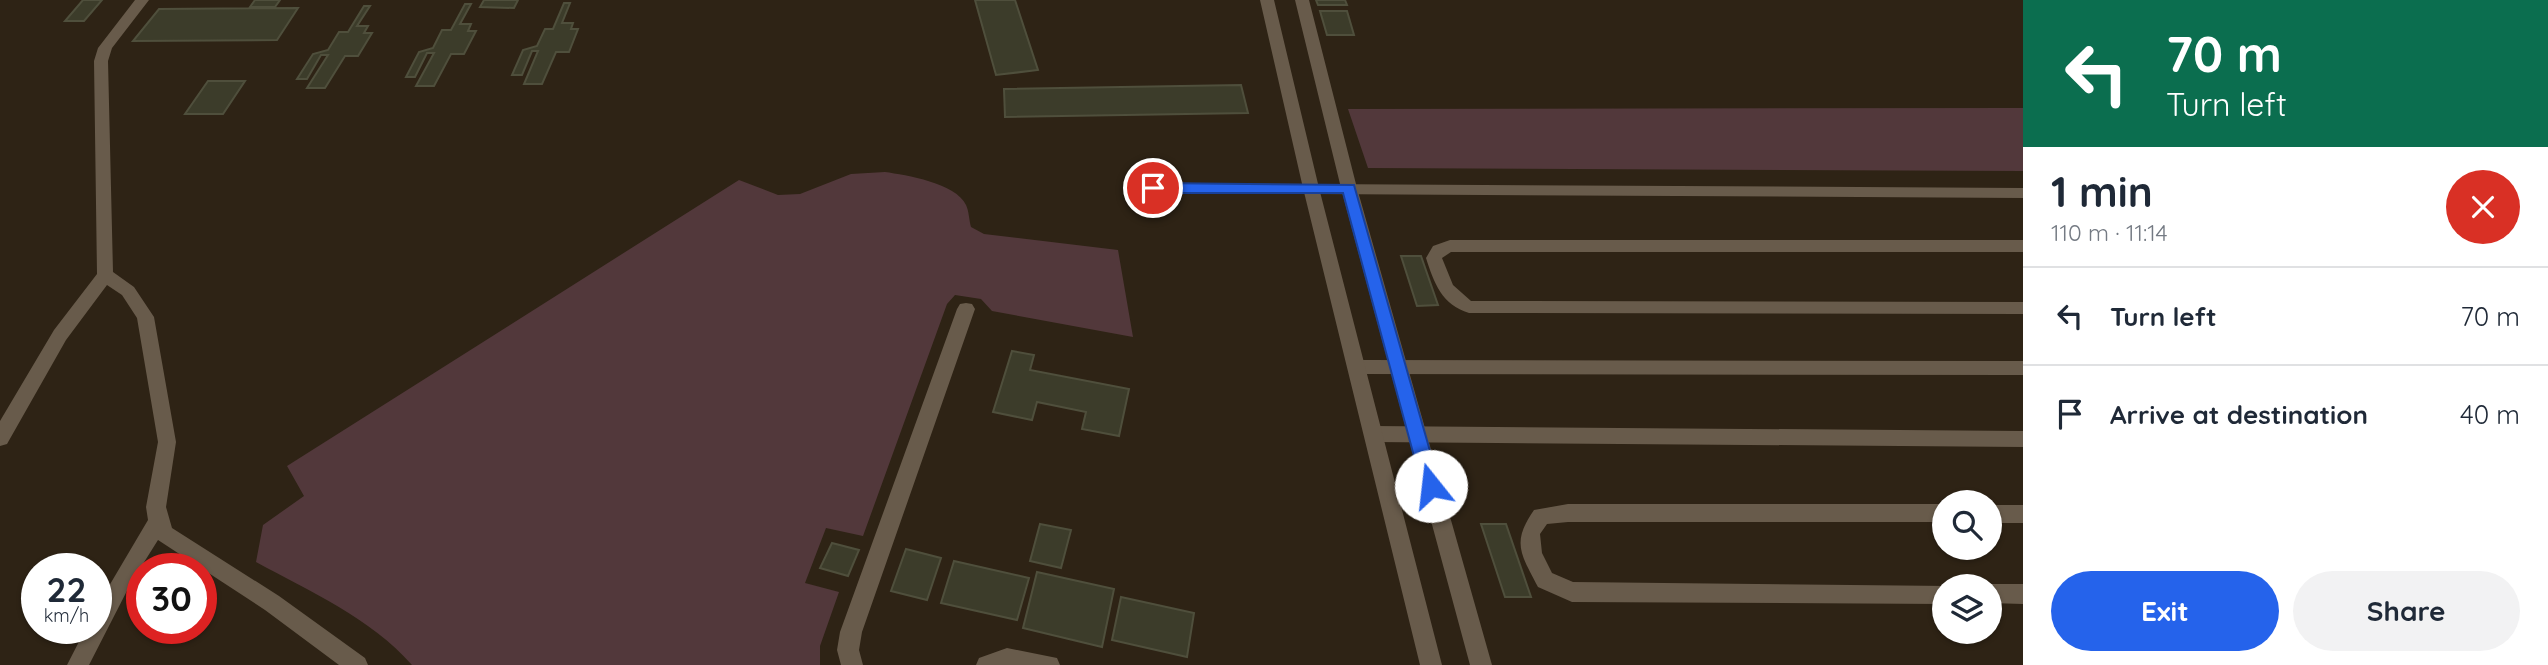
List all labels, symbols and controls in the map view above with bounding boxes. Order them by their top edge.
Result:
text: 70 m [2166,23,2282,84]
icon: left [2051,28,2142,119]
text: Turn left [2166,84,2287,124]
pin [1123,158,1183,218]
text: 1 min [2051,165,2153,218]
icon: arrive [1134,169,1172,207]
button: close [2446,170,2520,244]
text: 110 m · 11:14 [2051,218,2168,247]
icon: left [2051,297,2089,335]
text: Turn left [2110,300,2217,333]
text: 70 m [2460,300,2520,333]
icon: arrive [2051,395,2089,433]
text: Arrive at destination [2110,398,2368,431]
text: 40 m [2460,398,2520,431]
position arrow [1394,449,1468,523]
map controls [1932,490,2002,644]
button: search [1932,490,2002,560]
speed limit sign: 30 [126,553,217,644]
text: 22 [47,567,86,611]
button: Exit [2051,571,2279,651]
button: Share [2293,571,2520,651]
button: layers [1932,574,2002,644]
text: km/h [44,604,89,627]

